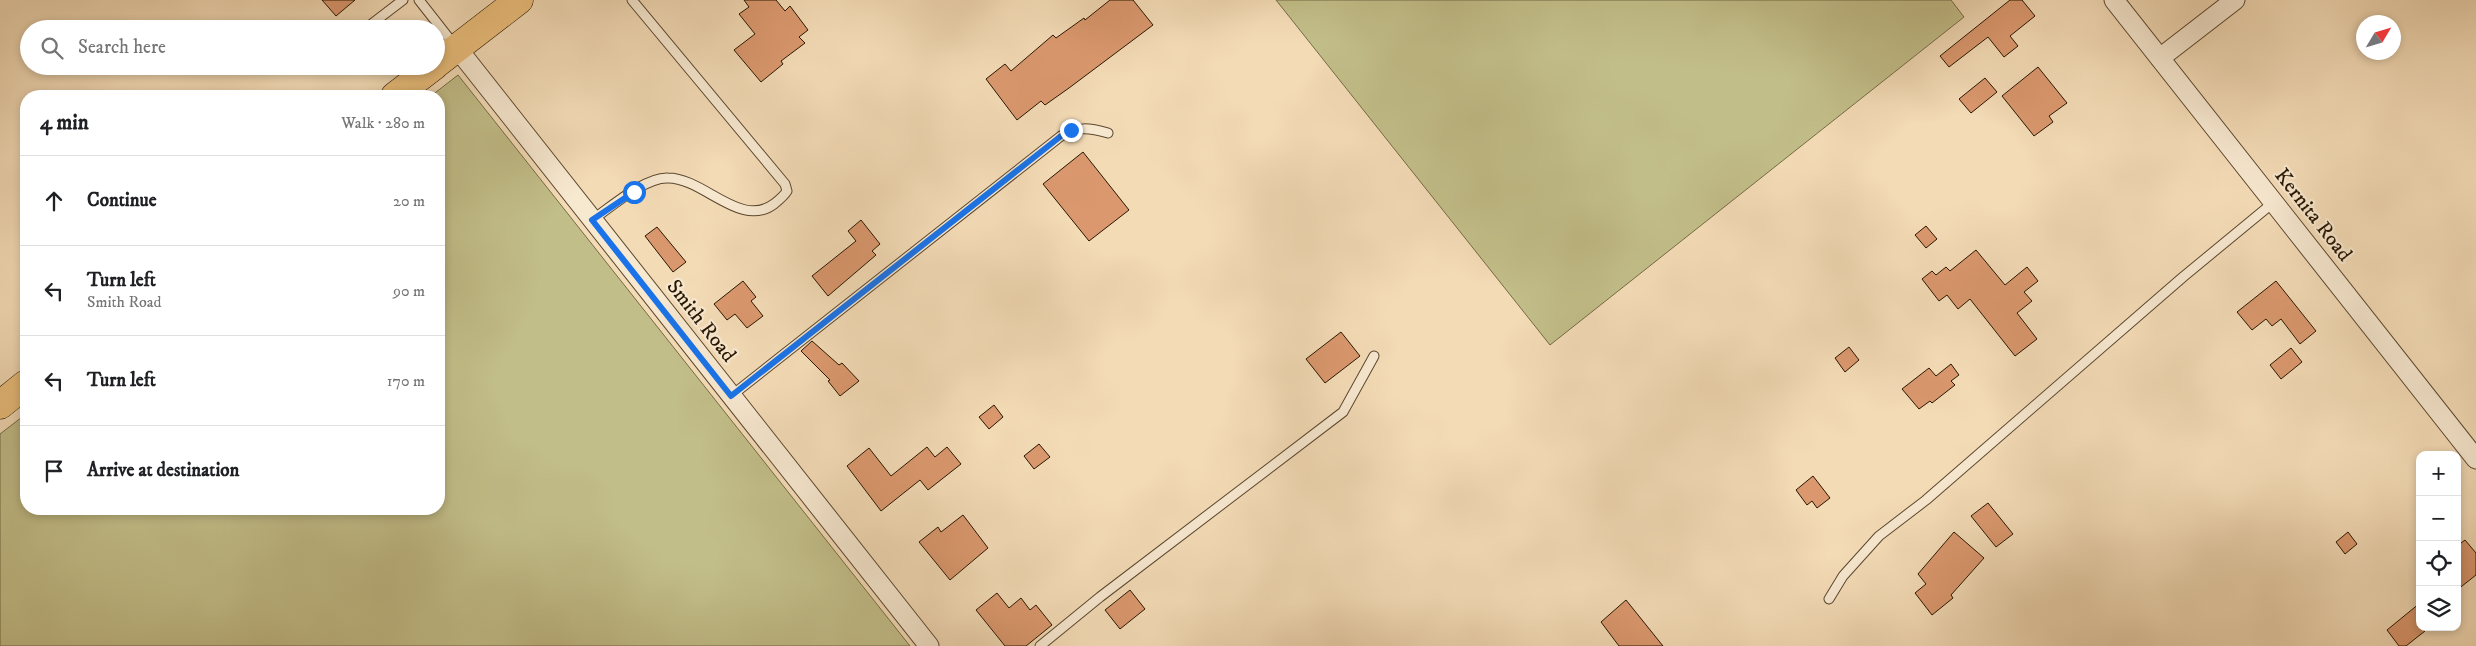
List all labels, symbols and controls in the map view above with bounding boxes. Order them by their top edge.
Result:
north arrow [2356,15,2401,60]
search box [20,20,445,75]
icon: search [38,34,66,62]
text: Search here [78,36,166,59]
text: 4 min [40,110,89,136]
text: Walk · 280 m [341,113,425,133]
route end [1060,119,1083,142]
street label: Kernita Road [2269,163,2358,267]
route start [623,181,646,204]
icon: ahead [40,187,68,215]
text: Continue [87,189,157,212]
text: 20 m [393,191,425,211]
text: Turn left [87,269,156,292]
street label: Smith Road [661,274,742,368]
icon: left [40,277,68,305]
text: 90 m [393,281,425,301]
text: Smith Road [87,292,162,312]
icon: left [40,367,68,395]
text: Turn left [87,369,156,392]
text: 170 m [387,371,425,391]
map controls [2416,451,2461,631]
button: + [2416,451,2461,496]
icon: arrive [40,457,68,485]
text: Arrive at destination [87,459,239,482]
button: − [2416,496,2461,541]
button: locate [2416,541,2461,586]
button: layers [2416,586,2461,631]

